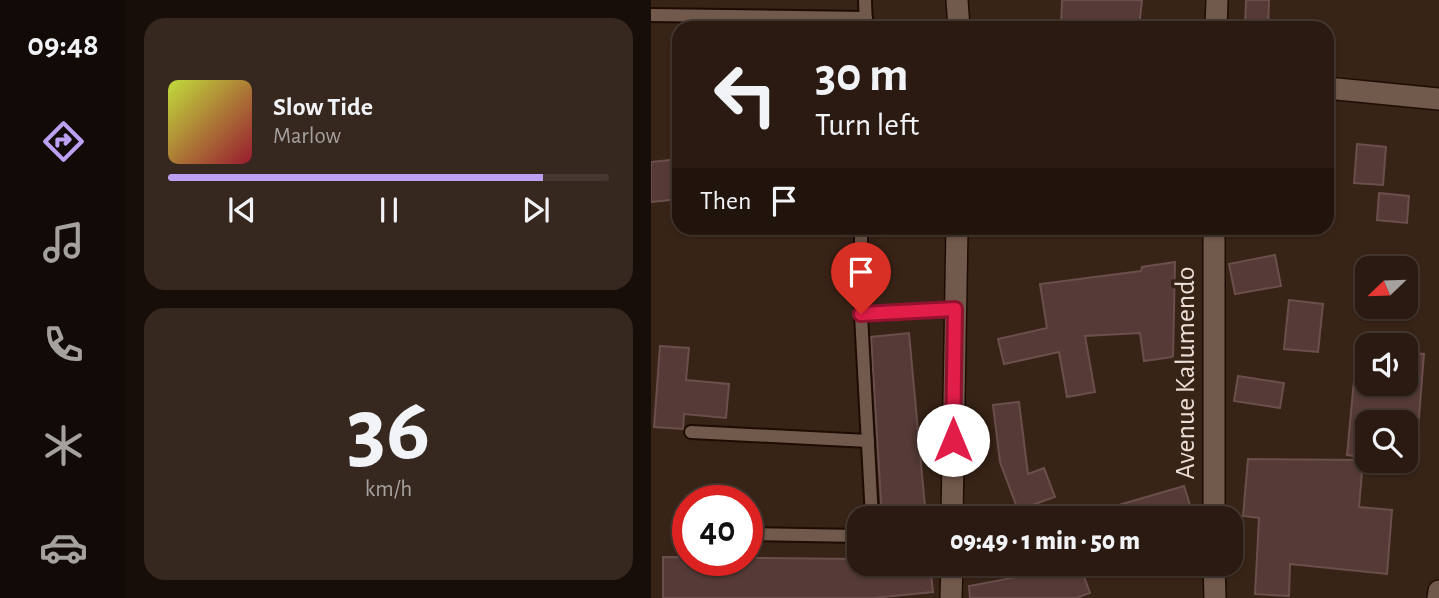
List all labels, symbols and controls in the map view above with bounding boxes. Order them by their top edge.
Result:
text: 09:48 [27,29,99,61]
icon: left [700,49,791,140]
text: 30 m [815,51,909,100]
text: Slow Tide [273,94,373,120]
text: Turn left [815,109,919,141]
icon: directions [39,117,88,166]
text: Marlow [273,125,341,148]
icon: arrive [765,182,803,220]
text: Then [700,188,751,214]
icon: previous [223,191,261,229]
icon: pause [370,191,408,229]
icon: next [517,191,555,229]
icon: music [39,218,88,267]
pin [831,242,891,314]
icon: arrive [842,253,880,291]
north arrow [1355,256,1417,318]
map controls [1355,256,1418,473]
street label: Avenue Kalumendo [1172,266,1200,480]
icon: phone [39,320,88,369]
button: sound [1355,333,1418,396]
text: 36 [347,385,430,476]
position arrow [916,403,990,477]
button: search [1355,410,1418,473]
icon: climate [39,421,88,470]
text: km/h [365,478,412,501]
speed limit sign: 40 [672,485,763,576]
icon: car [39,523,88,572]
text: 09:49 · 1 min · 50 m [950,528,1140,554]

